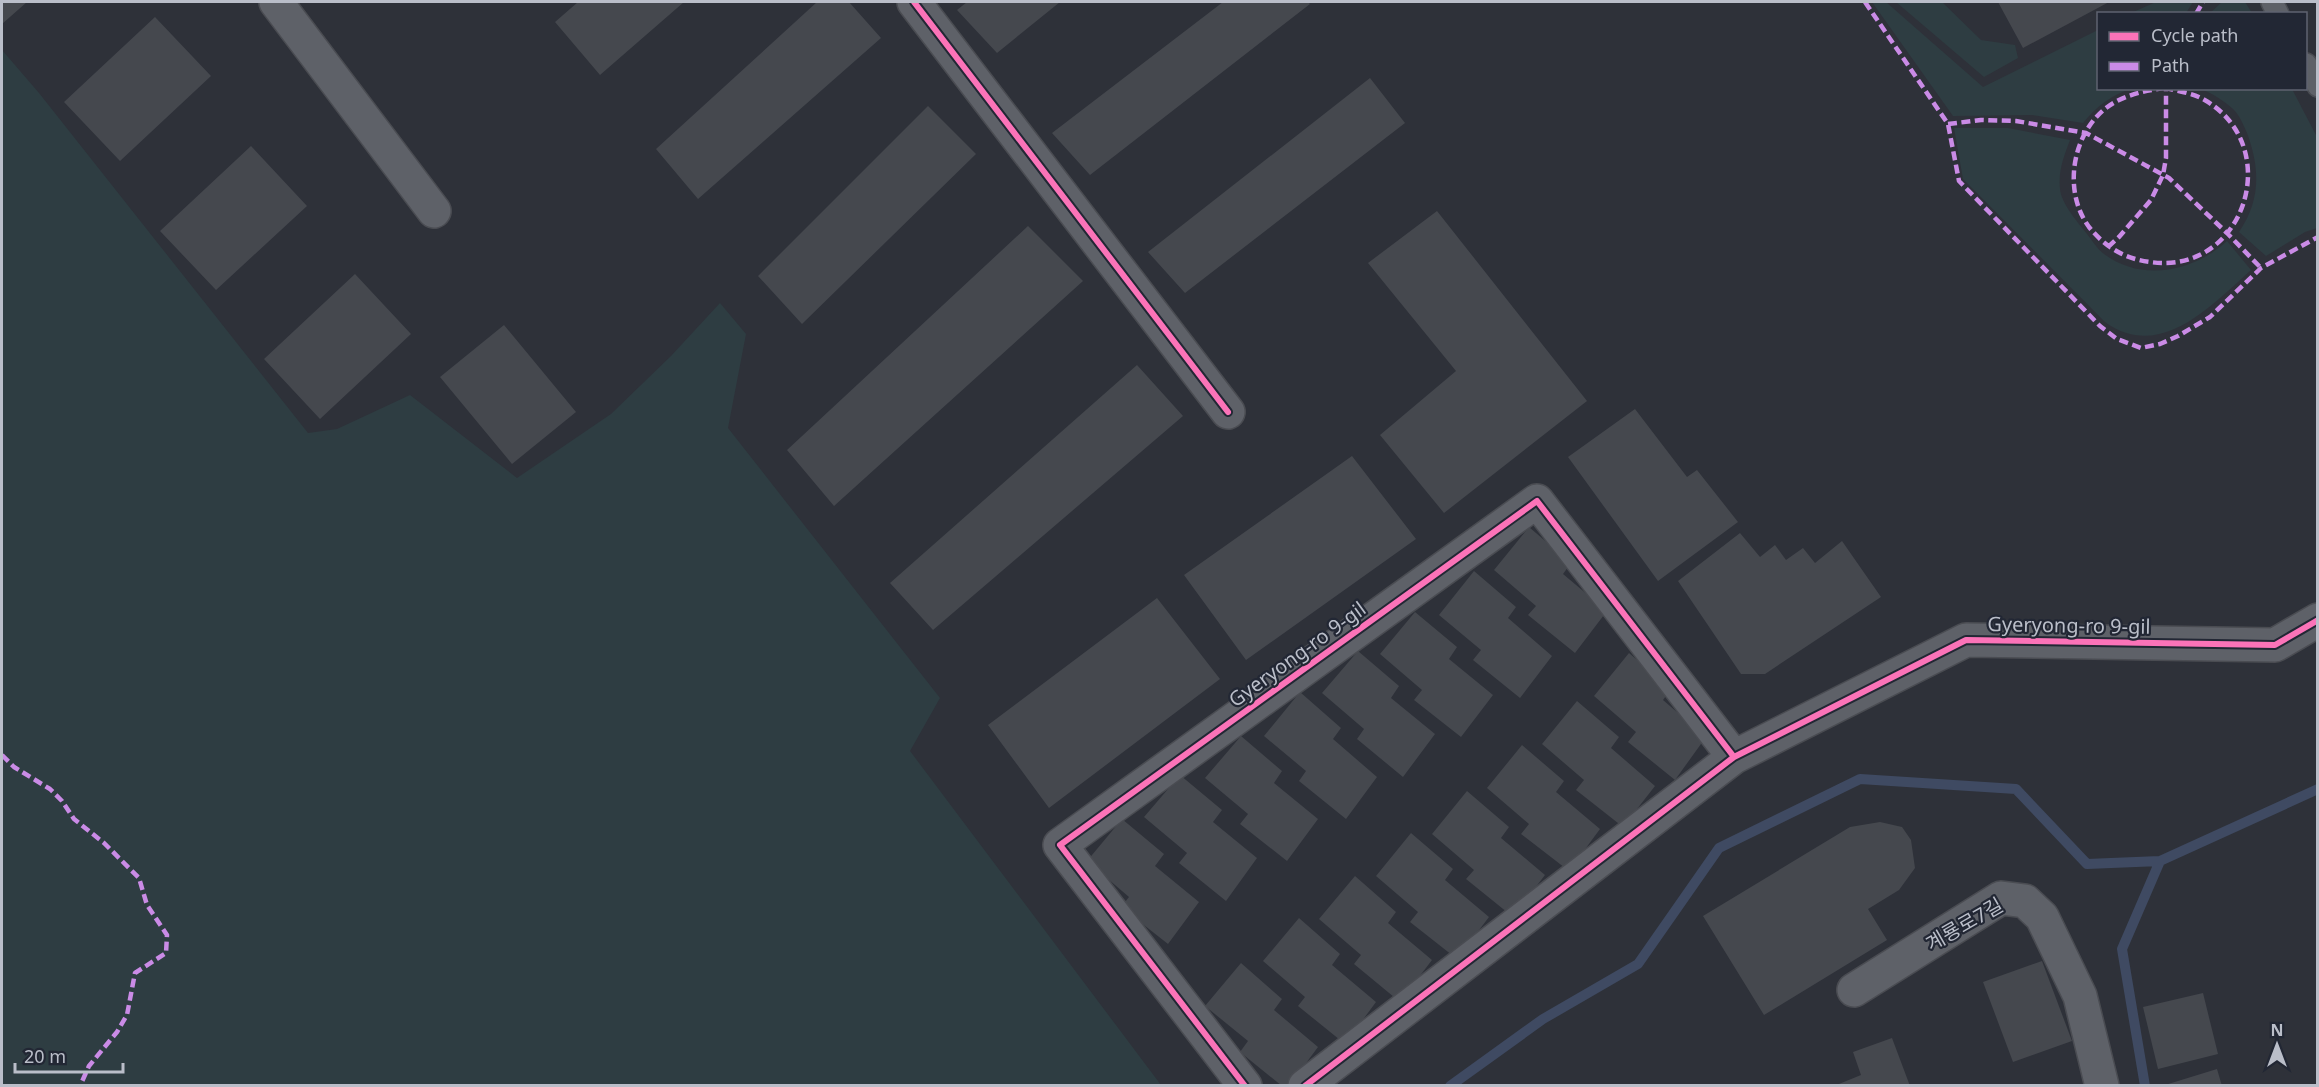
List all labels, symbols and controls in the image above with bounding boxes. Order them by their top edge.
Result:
legend [2097,12,2307,90]
text: Cycle path [2151,23,2238,47]
text: Path [2151,53,2190,77]
street label: Gyeryong-ro 9-gil [1223,595,1371,713]
street label: Gyeryong-ro 9-gil [1987,610,2151,640]
street label: 계룡로7길 [1920,891,2008,957]
north arrow [2247,1015,2307,1075]
text: N [2270,1019,2284,1041]
scale bar [15,1036,123,1074]
text: 20 m [24,1044,66,1068]

